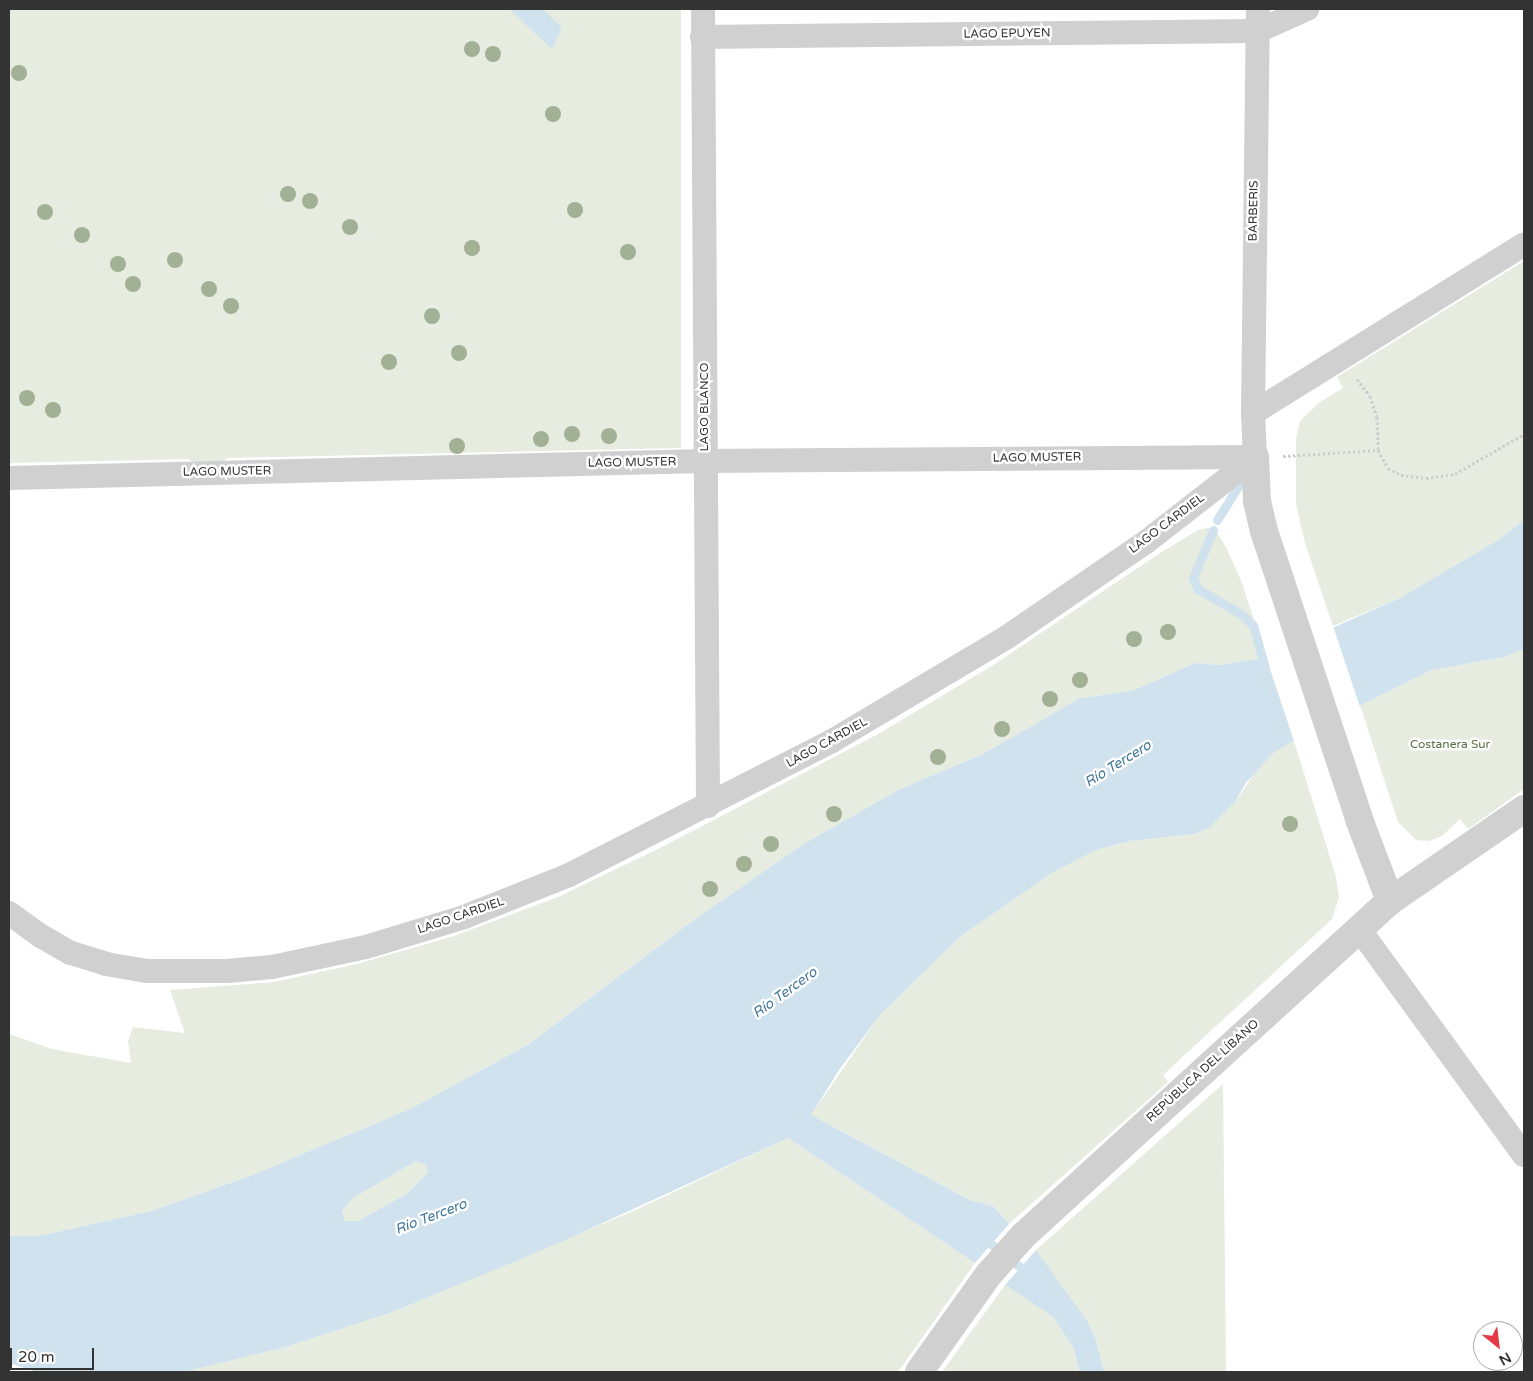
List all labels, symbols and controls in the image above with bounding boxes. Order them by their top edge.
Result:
street label: LAGO EPUYEN [963,26,1051,42]
street label: BARBERIS [1246,180,1262,242]
street label: LAGO BLANCO [698,363,712,451]
street label: LAGO MUSTER [993,450,1081,466]
street label: LAGO MUSTER [588,455,676,471]
street label: LAGO MUSTER [183,464,271,480]
street label: LAGO CARDIEL [1127,491,1207,557]
street label: LAGO CARDIEL [784,715,870,771]
water label: Río Tercero [1082,737,1154,791]
park label: Costanera Sur [1410,738,1490,752]
street label: LAGO CARDIEL [416,895,506,937]
water label: Río Tercero [750,964,820,1022]
street label: REPÚBLICA DEL LÍBANO [1144,1017,1262,1125]
water label: Río Tercero [393,1196,469,1238]
north arrow [1473,1321,1523,1371]
scale bar [12,1338,96,1370]
text: 20 m [18,1348,55,1366]
text: N [1496,1349,1514,1369]

